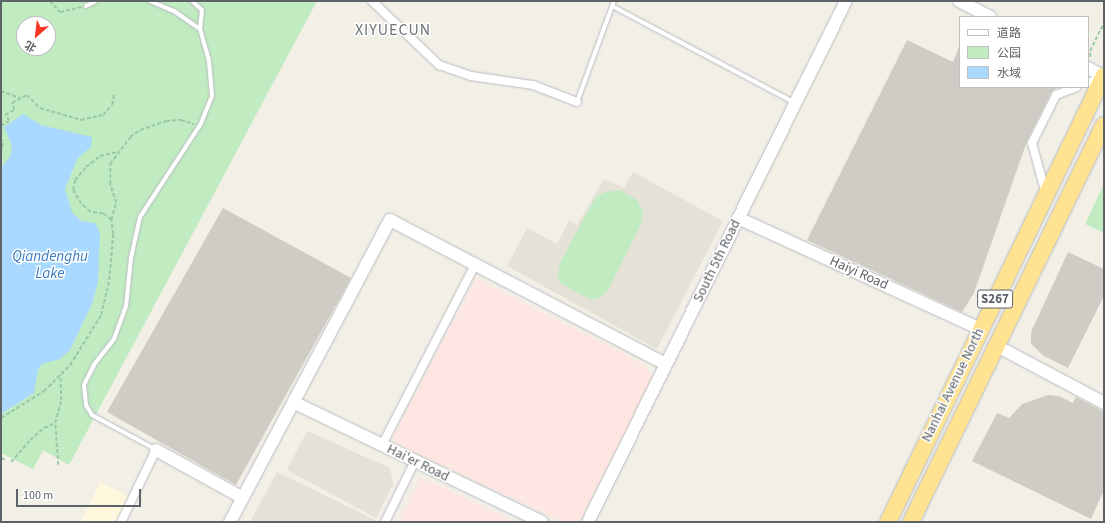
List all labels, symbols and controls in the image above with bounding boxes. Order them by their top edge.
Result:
north arrow [16,16,56,56]
legend [959,16,1089,88]
district label: XIYUECUN [355,20,431,40]
text: 道路 [997,25,1021,42]
text: 北 [22,37,39,55]
text: 公园 [997,45,1021,62]
text: 水域 [997,65,1021,82]
street label: South 5th Road [690,217,744,305]
water label: Qiandenghu Lake [12,247,88,282]
street label: Haiyi Road [827,253,891,293]
road number: S267 [977,288,1013,310]
street label: Nanhai Avenue North [918,325,988,445]
street label: Hai'er Road [384,441,452,485]
scale bar [18,481,143,507]
text: 100 m [23,487,53,504]

